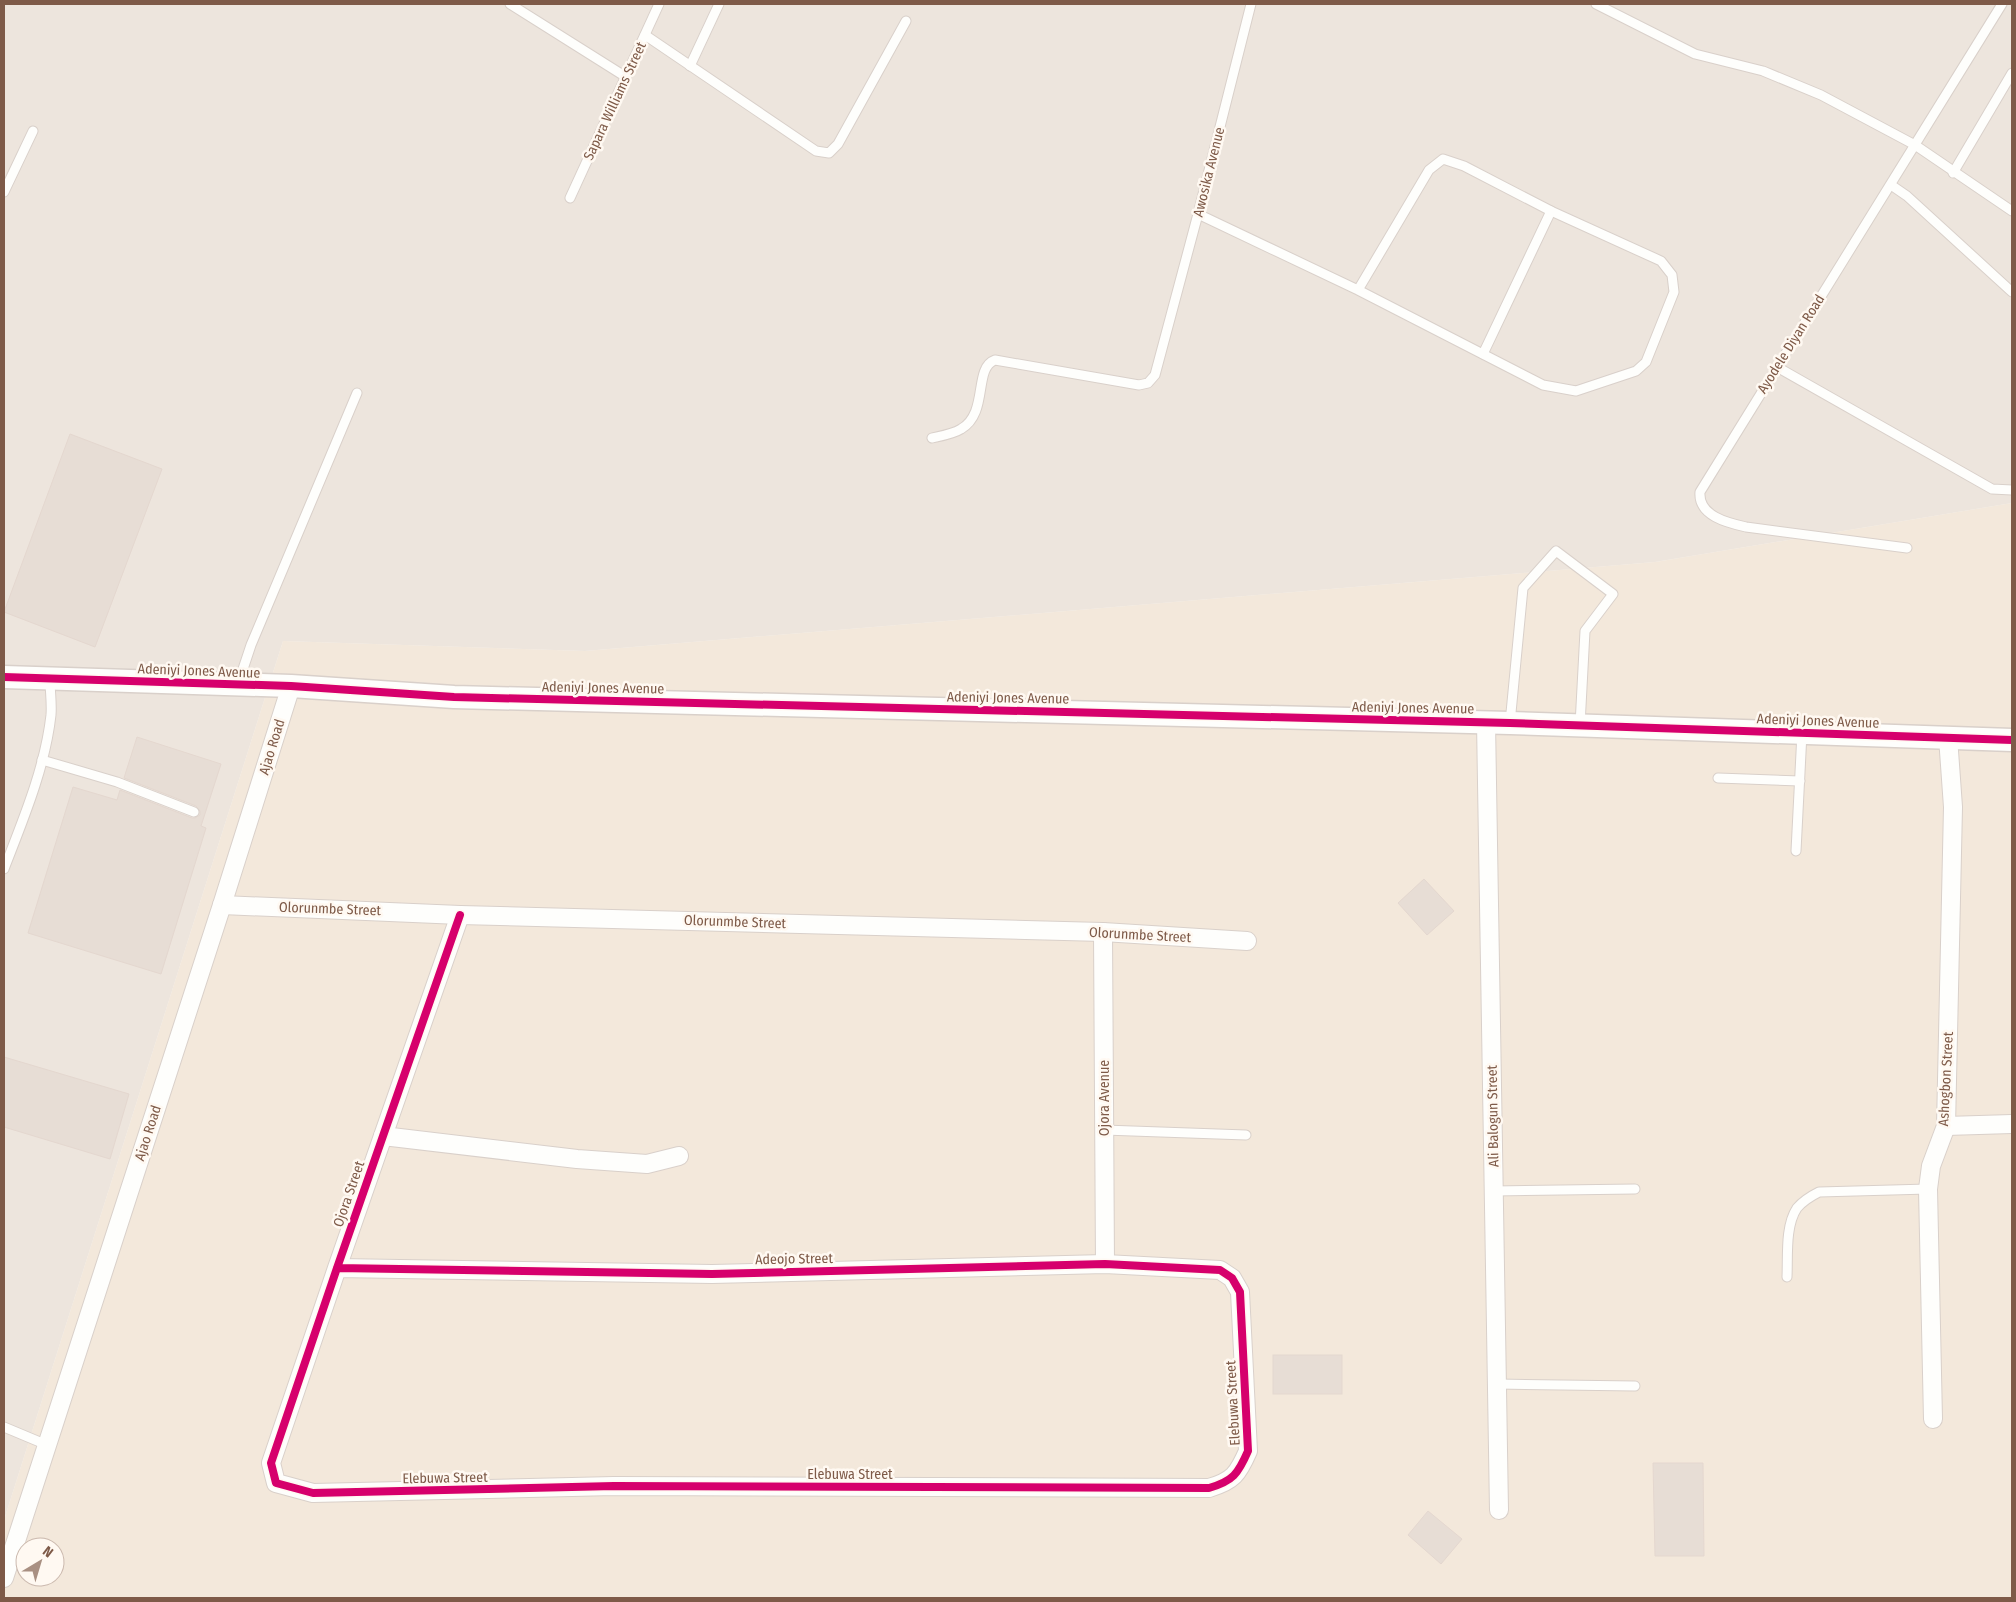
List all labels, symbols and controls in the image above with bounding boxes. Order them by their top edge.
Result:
street label: Sapara Williams Street [580,39,650,163]
street label: Awosika Avenue [1190,125,1228,219]
street label: Ayodele Diyan Road [1754,291,1828,397]
street label: Adeniyi Jones Avenue [137,660,261,682]
street label: Adeniyi Jones Avenue [542,678,665,698]
street label: Adeniyi Jones Avenue [947,688,1070,708]
street label: Adeniyi Jones Avenue [1352,698,1475,718]
street label: Adeniyi Jones Avenue [1756,710,1880,732]
street label: Ajao Road [255,717,289,777]
street label: Olorunmbe Street [279,899,382,919]
street label: Olorunmbe Street [684,912,787,932]
street label: Olorunmbe Street [1089,924,1192,946]
street label: Ashogbon Street [1935,1031,1957,1127]
street label: Ojora Avenue [1096,1060,1113,1136]
street label: Ali Balogun Street [1484,1064,1502,1167]
street label: Ajao Road [131,1103,165,1163]
street label: Ojora Street [330,1158,368,1229]
street label: Adeojo Street [755,1250,833,1268]
street label: Elebuwa Street [1222,1360,1244,1446]
street label: Elebuwa Street [807,1466,893,1483]
street label: Elebuwa Street [402,1469,488,1487]
north arrow [15,1537,65,1587]
text: N [39,1543,56,1561]

